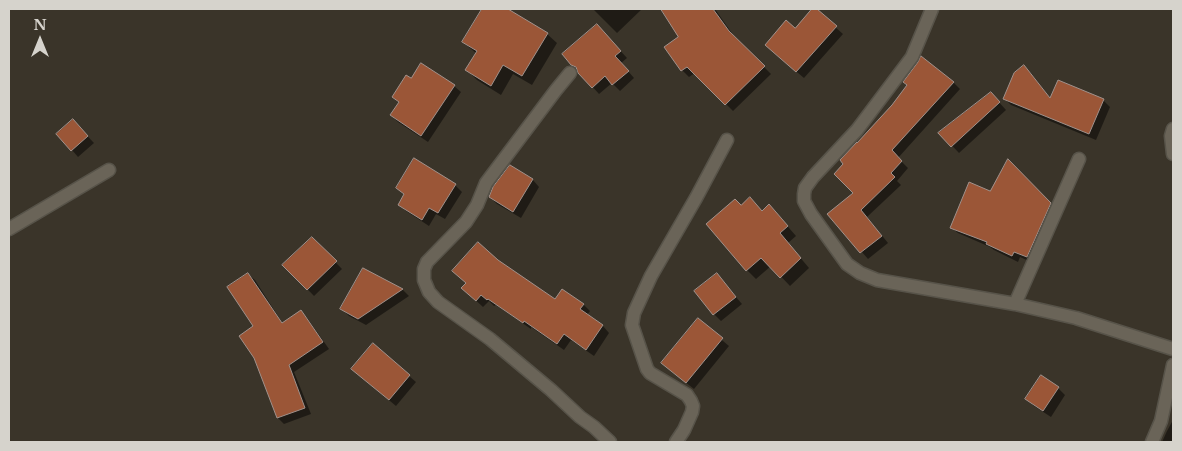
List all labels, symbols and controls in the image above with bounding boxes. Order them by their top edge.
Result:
north arrow [15,15,65,65]
text: N [33,16,47,34]

